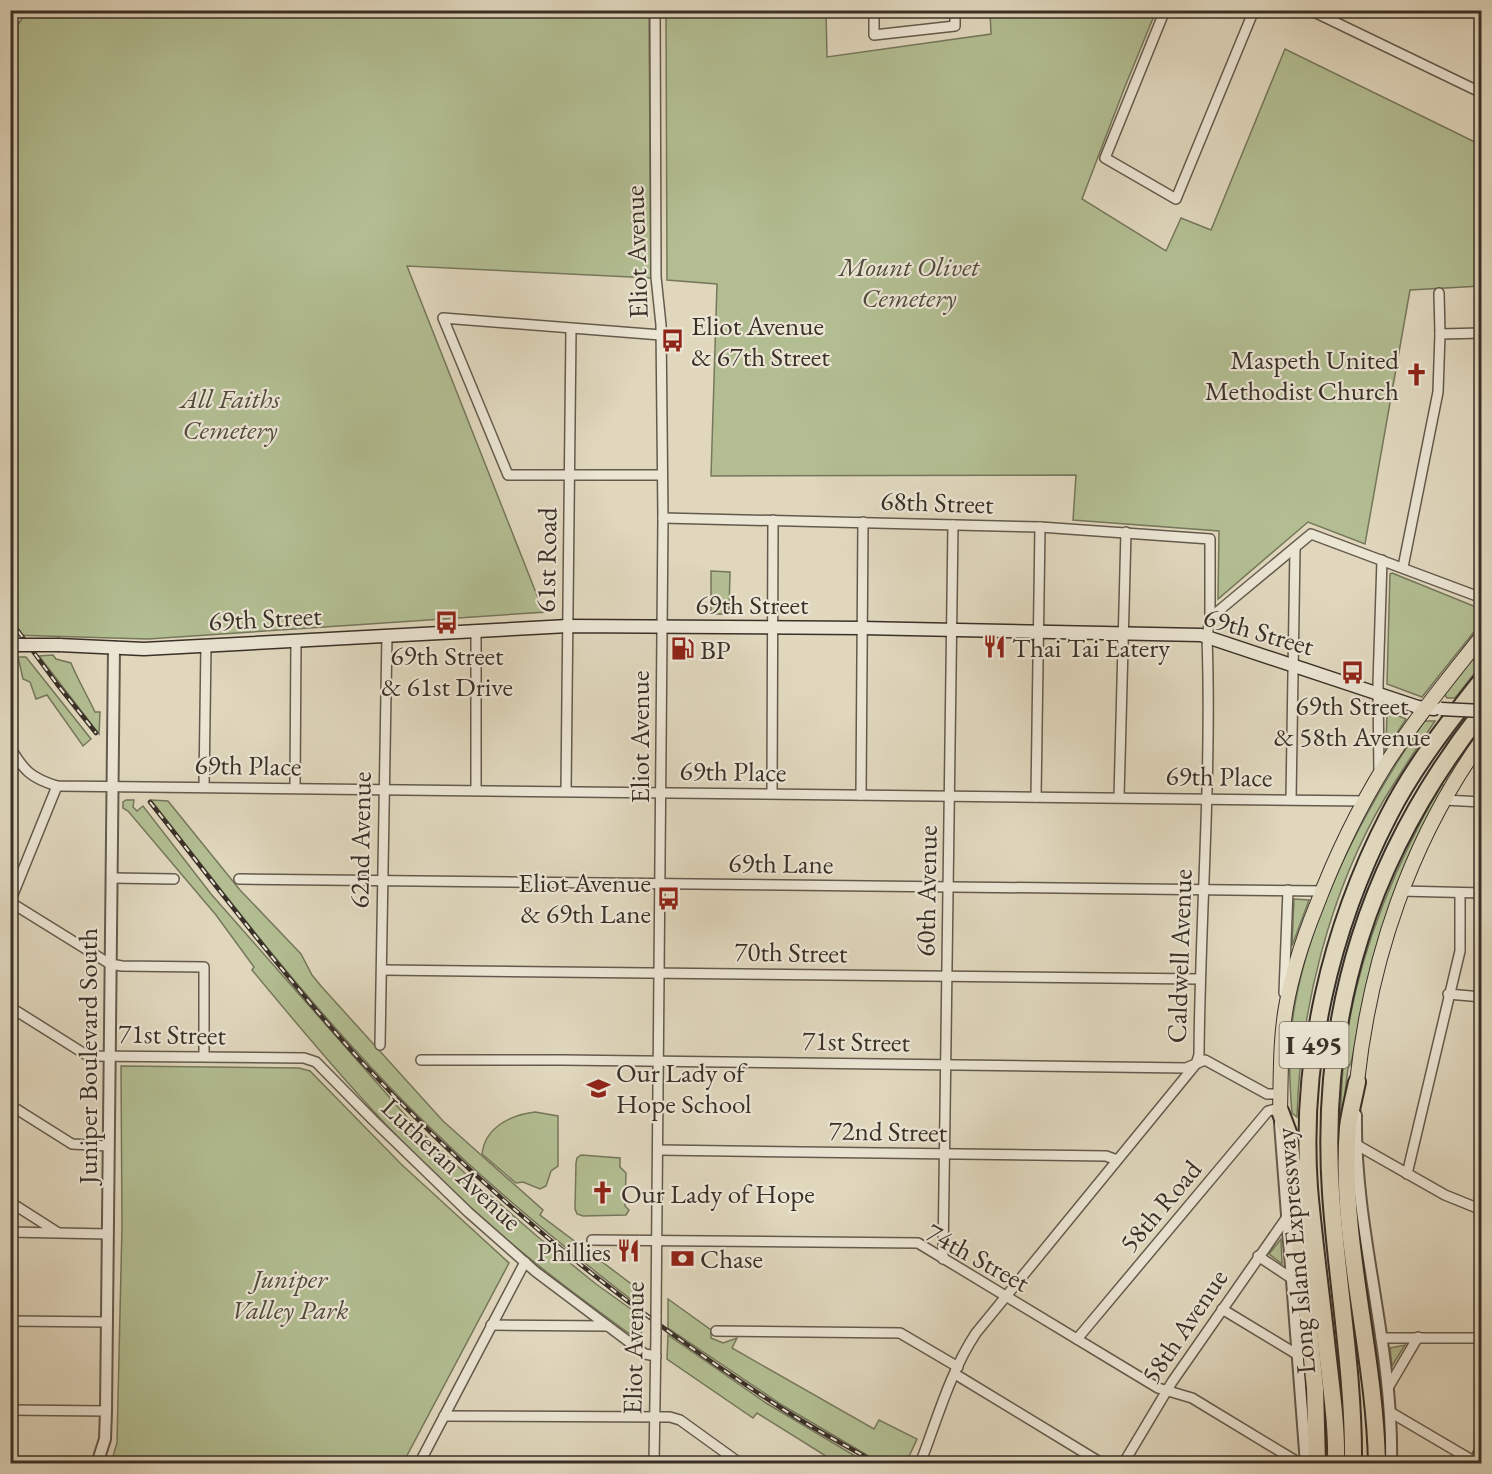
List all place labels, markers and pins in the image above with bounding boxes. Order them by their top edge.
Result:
place label: Eliot Avenue & 67th Street [691,308,830,374]
bus stop icon: Eliot Avenue & 67th Street [660,328,686,354]
place label: Maspeth United Methodist Church [1205,342,1399,408]
church icon: Maspeth United Methodist Church [1404,362,1430,388]
bus stop icon: 69th Street & 61st Drive [434,610,460,636]
place label: Thai Tai Eatery [1012,630,1170,665]
place label: BP [700,632,731,667]
restaurant icon: Thai Tai Eatery [981,634,1007,660]
fuel station icon: BP [669,636,695,662]
place label: 69th Street & 61st Drive [381,638,513,704]
bus stop icon: 69th Street & 58th Avenue [1339,660,1365,686]
place label: 69th Street & 58th Avenue [1273,688,1431,754]
place label: Eliot Avenue & 69th Lane [518,865,651,931]
bus stop icon: Eliot Avenue & 69th Lane [656,885,682,911]
place label: Our Lady of Hope School [616,1055,751,1121]
school or university icon: Our Lady of Hope School [585,1075,611,1101]
place label: Our Lady of Hope [621,1176,815,1211]
church icon: Our Lady of Hope [590,1180,616,1206]
place label: Phillies [537,1234,611,1269]
restaurant icon: Phillies [616,1238,642,1264]
place label: Chase [700,1241,763,1276]
bank icon: Chase [669,1245,695,1271]

